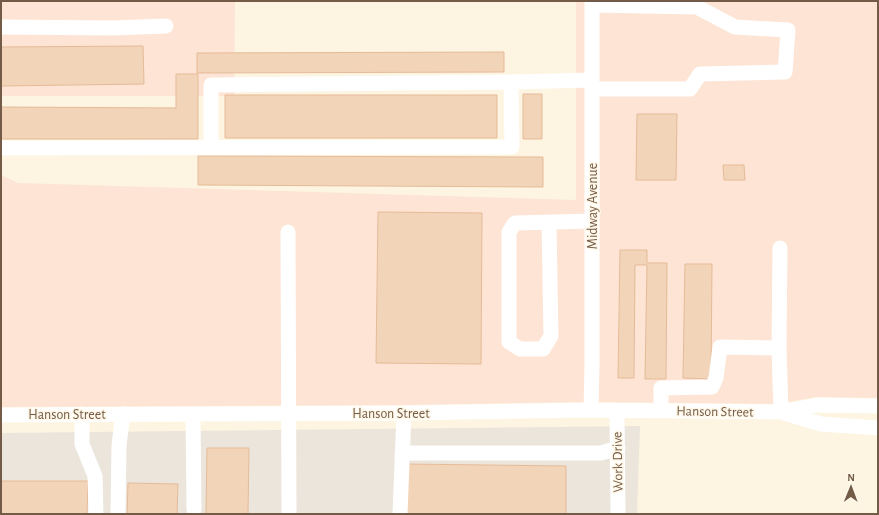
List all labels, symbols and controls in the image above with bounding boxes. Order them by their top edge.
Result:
street label: Midway Avenue [586,163,600,249]
street label: Hanson Street [676,404,754,420]
street label: Hanson Street [352,407,430,421]
street label: Hanson Street [28,408,106,422]
street label: Work Drive [610,431,626,493]
north arrow [831,467,871,507]
text: N [847,472,855,483]

